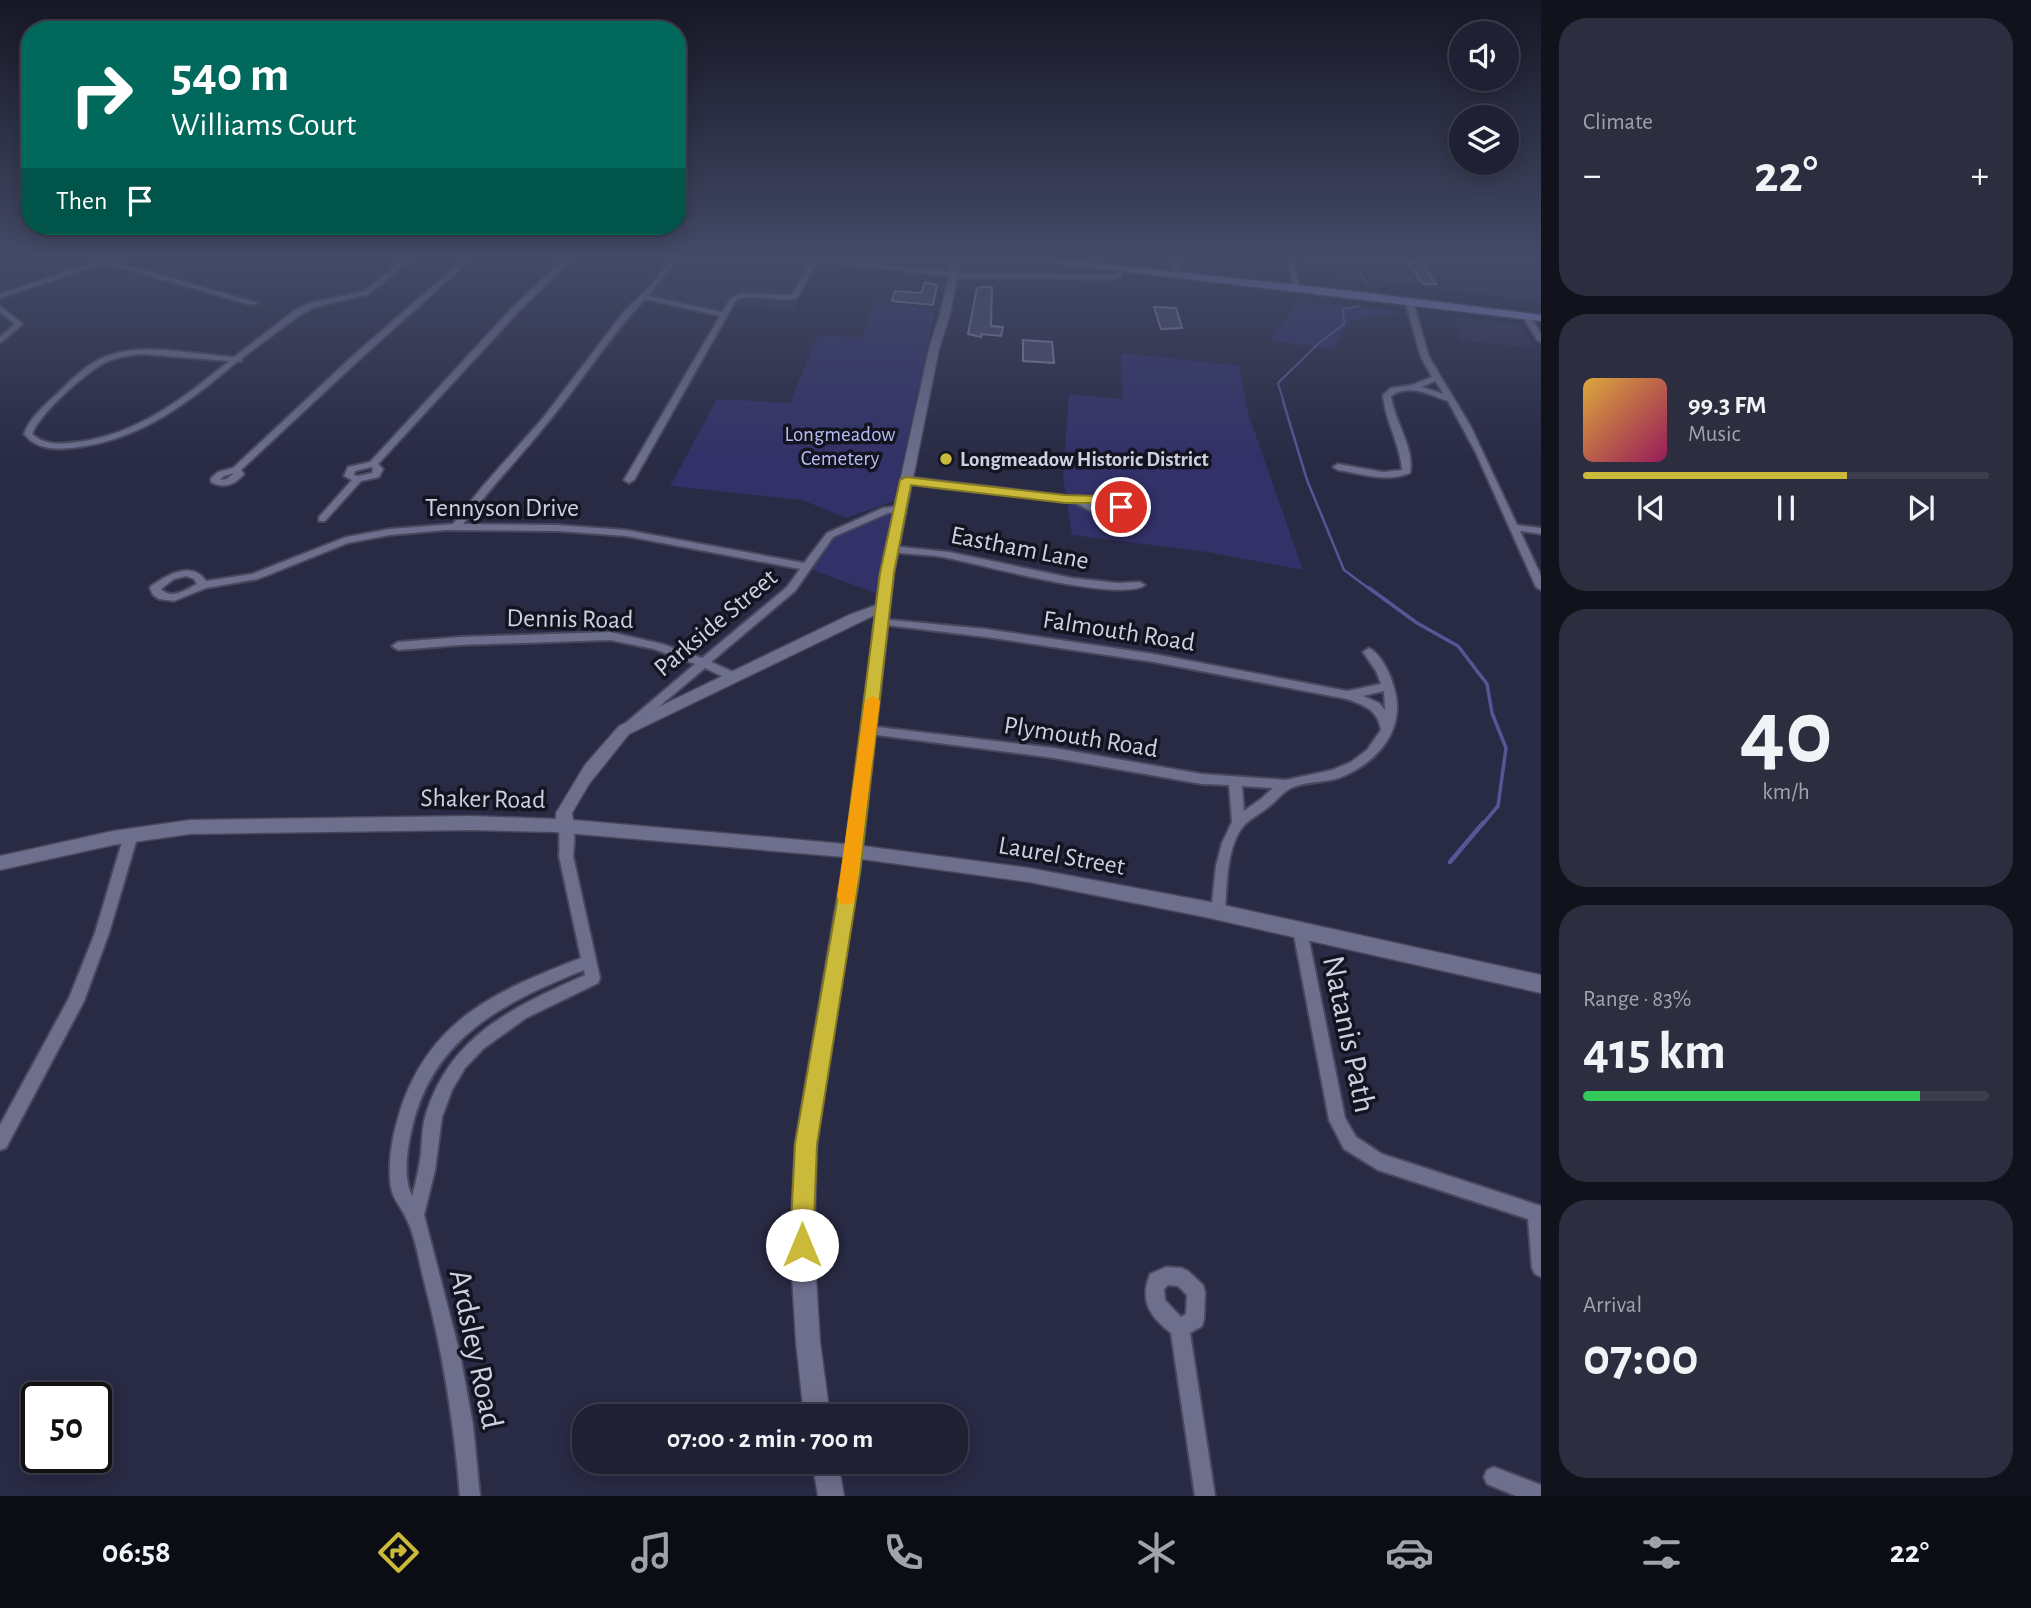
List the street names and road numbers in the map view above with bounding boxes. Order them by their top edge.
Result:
street label: Tennyson Drive [425,495,579,521]
street label: Eastham Lane [948,522,1091,574]
street label: Parkside Street [649,564,782,681]
street label: Dennis Road [506,605,634,633]
street label: Falmouth Road [1041,606,1197,656]
street label: Plymouth Road [1002,712,1160,762]
street label: Shaker Road [420,785,546,813]
street label: Laurel Street [996,832,1127,880]
street label: Natanis Path [1317,953,1381,1116]
street label: Ardsley Road [444,1267,509,1432]

